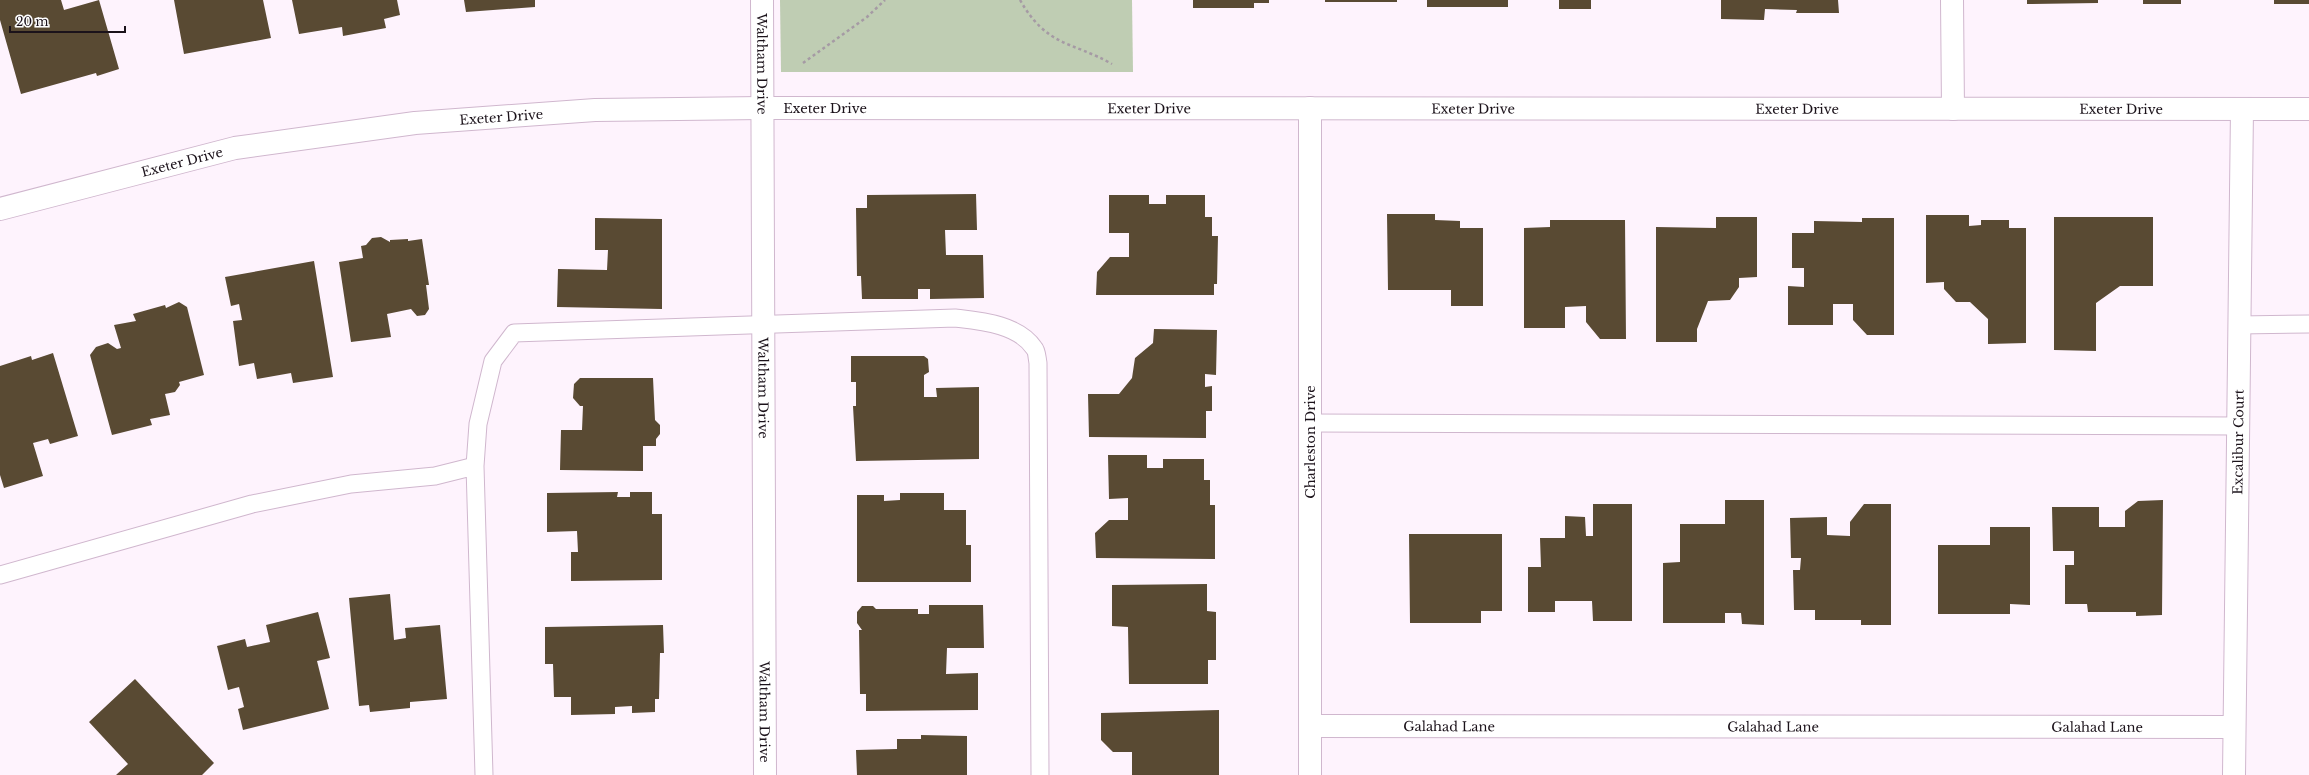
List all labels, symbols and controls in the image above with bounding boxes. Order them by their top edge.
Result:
scale bar [10,8,125,34]
street label: Waltham Drive [753,12,770,115]
text: 20 m [16,14,48,29]
street label: Exeter Drive [783,100,867,117]
street label: Exeter Drive [1107,100,1191,117]
street label: Exeter Drive [1431,100,1515,117]
street label: Exeter Drive [1755,101,1839,118]
street label: Exeter Drive [2079,101,2163,118]
street label: Exeter Drive [459,106,544,129]
street label: Exeter Drive [139,144,225,181]
street label: Waltham Drive [754,336,772,439]
street label: Charleston Drive [1302,385,1319,499]
street label: Excalibur Court [2229,389,2248,495]
street label: Waltham Drive [756,660,773,763]
street label: Galahad Lane [1403,718,1495,735]
street label: Galahad Lane [1727,718,1819,736]
street label: Galahad Lane [2051,719,2143,736]

